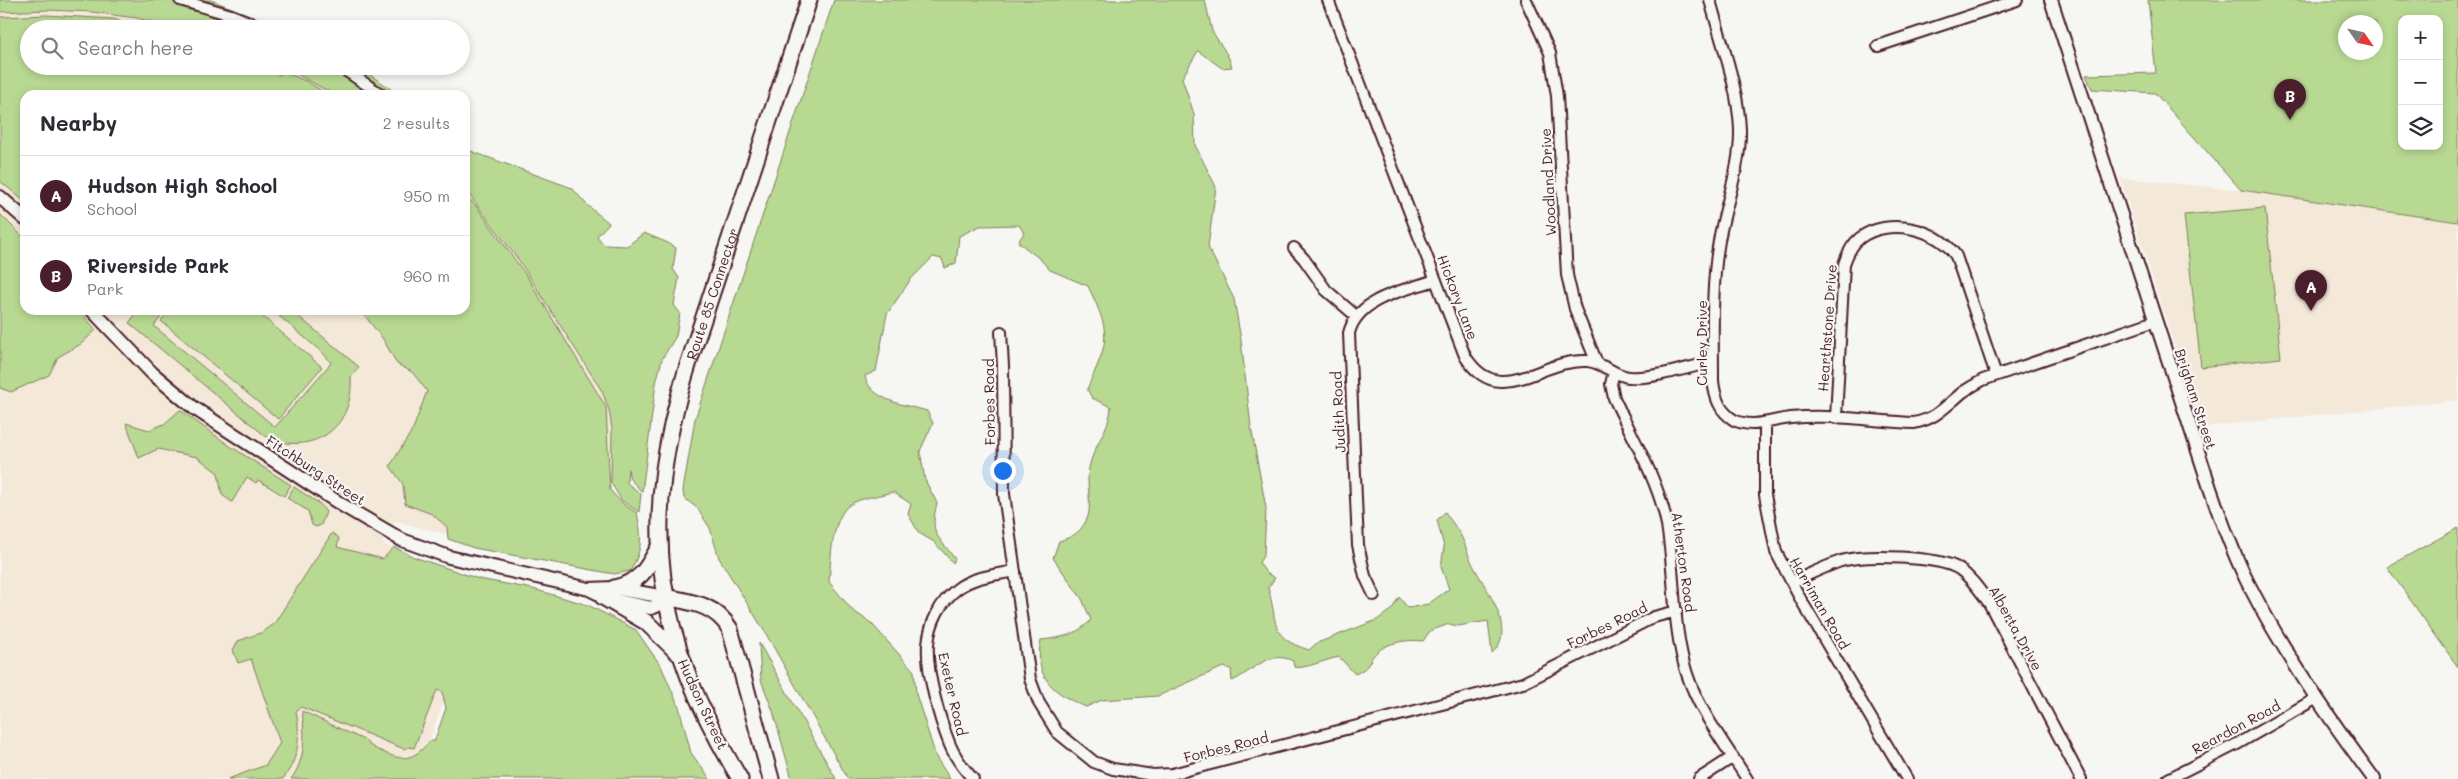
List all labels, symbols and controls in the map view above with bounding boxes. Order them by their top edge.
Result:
north arrow [2338,15,2383,60]
map controls [2398,15,2443,150]
button: + [2398,15,2443,60]
search box [20,20,470,75]
icon: search [38,34,66,62]
text: Search here [78,35,194,60]
button: − [2398,60,2443,105]
pin: B [2274,79,2306,120]
button: layers [2398,105,2443,150]
text: Nearby [40,109,117,136]
text: 2 results [383,112,450,133]
street label: Woodland Drive [1536,128,1560,236]
text: Hudson High School [87,173,277,198]
text: A [50,185,62,206]
text: 950 m [403,185,450,206]
text: School [87,198,137,219]
street label: Route 85 Connector [681,225,742,362]
street label: Hickory Lane [1433,252,1483,342]
text: Riverside Park [87,253,229,278]
street label: Hearthstone Drive [1813,264,1841,392]
text: B [51,265,61,286]
text: 960 m [403,265,450,286]
pin: A [2295,270,2327,311]
text: Park [87,278,123,299]
street label: Curley Drive [1692,300,1711,386]
street label: Brigham Street [2171,346,2221,452]
street label: Forbes Road [979,358,999,446]
street label: Judith Road [1326,370,1350,453]
street label: Fitchburg Street [263,431,369,509]
your location [990,458,1016,484]
street label: Atherton Road [1668,511,1700,613]
street label: Harriman Road [1786,553,1854,653]
street label: Alberta Drive [1985,582,2047,674]
street label: Forbes Road [1564,597,1650,653]
street label: Exeter Road [934,650,972,738]
street label: Hudson Street [674,655,732,753]
street label: Reardon Road [2188,696,2284,758]
street label: Forbes Road [1182,727,1271,767]

